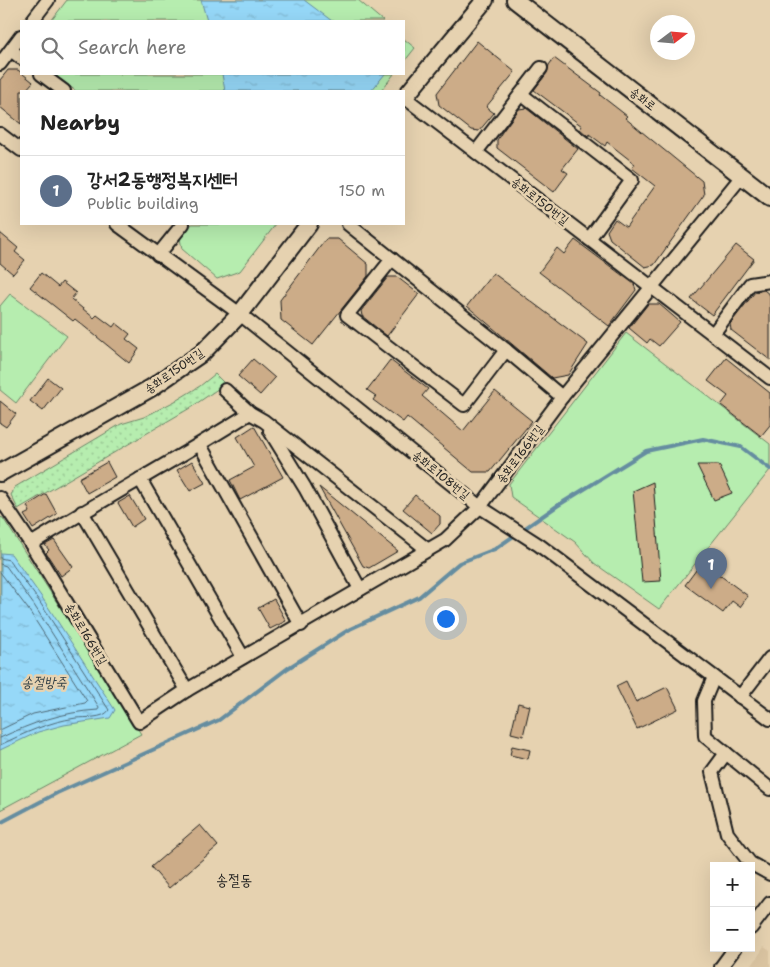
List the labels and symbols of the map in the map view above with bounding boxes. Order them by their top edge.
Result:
north arrow [650,15,695,60]
street label: 송화로 [627,84,659,114]
street label: 송화로150번길 [508,174,572,229]
street label: 송화로150번길 [141,345,207,397]
street label: 송화로166번길 [493,421,547,487]
street label: 송화로108번길 [409,447,473,503]
pin: 1 [695,548,727,589]
street label: 송화로166번길 [61,600,111,668]
your location [433,606,459,632]
water label: 송절방죽 [21,673,67,691]
district label: 송절동 [216,870,252,890]

